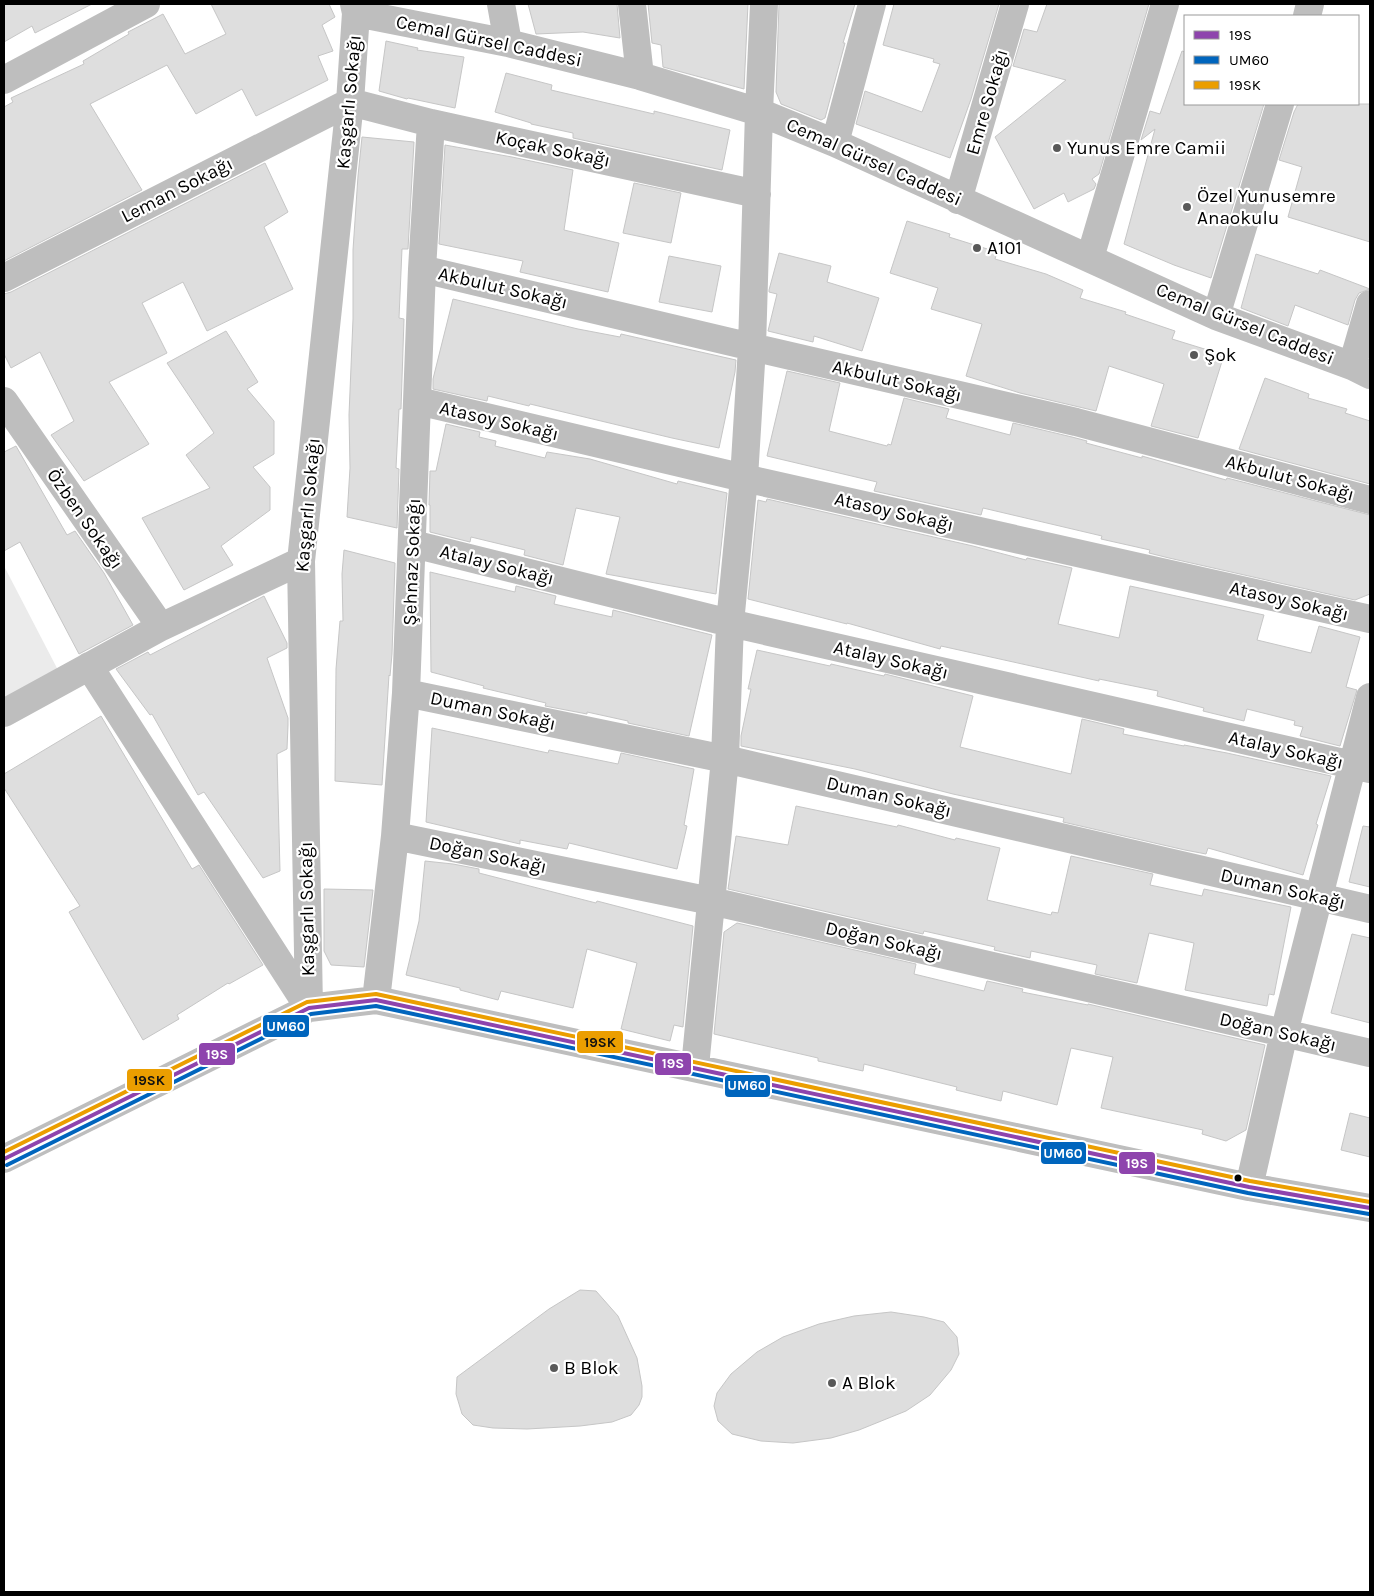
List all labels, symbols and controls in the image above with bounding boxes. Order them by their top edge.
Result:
street label: Cemal Gürsel Caddesi [394,11,584,71]
legend [1184,15,1359,105]
text: 19S [1229,26,1252,44]
street label: Kaşgarlı Sokağı [332,34,366,170]
street label: Emre Sokağı [961,47,1013,157]
text: UM60 [1229,51,1269,69]
text: 19SK [1229,76,1261,94]
street label: Cemal Gürsel Caddesi [783,113,965,211]
street label: Koçak Sokağı [494,126,612,172]
place label: Yunus Emre Camii [1067,137,1226,159]
marker: Yunus Emre Camii [1051,142,1063,154]
street label: Leman Sokağı [118,152,236,228]
place label: Özel Yunusemre Anaokulu [1197,185,1336,229]
marker: Özel Yunusemre Anaokulu [1181,201,1193,213]
place label: A101 [987,237,1022,259]
marker: A101 [971,242,983,254]
street label: Akbulut Sokağı [436,262,570,314]
street label: Cemal Gürsel Caddesi [1153,278,1337,370]
place label: Şok [1204,344,1237,366]
marker: Şok [1188,349,1200,361]
street label: Akbulut Sokağı [830,355,964,407]
street label: Atasoy Sokağı [437,397,561,445]
street label: Kaşgarlı Sokağı [291,437,325,573]
street label: Akbulut Sokağı [1223,450,1357,506]
street label: Özben Sokağı [42,464,128,574]
street label: Atasoy Sokağı [832,488,956,536]
street label: Şehnaz Sokağı [399,498,425,626]
street label: Atalay Sokağı [438,540,556,590]
street label: Atasoy Sokağı [1227,577,1351,625]
street label: Atalay Sokağı [831,636,951,684]
street label: Duman Sokağı [428,687,558,735]
street label: Atalay Sokağı [1226,726,1346,774]
street label: Duman Sokağı [824,772,954,822]
street label: Doğan Sokağı [427,832,549,878]
street label: Kaşgarlı Sokağı [295,841,319,977]
street label: Duman Sokağı [1218,864,1348,914]
street label: Doğan Sokağı [823,917,945,965]
street label: Doğan Sokağı [1217,1008,1339,1056]
line badge: UM60 [262,1014,310,1038]
text: UM60 [266,1018,306,1035]
line badge: 19SK [576,1030,624,1054]
text: 19SK [584,1034,617,1051]
line badge: 19S [198,1042,236,1066]
text: 19S [206,1046,228,1063]
line badge: 19S [654,1052,692,1076]
text: 19S [662,1055,684,1072]
line badge: 19SK [126,1068,173,1092]
text: 19SK [133,1072,166,1089]
line badge: UM60 [724,1074,771,1098]
text: UM60 [727,1077,767,1094]
line badge: UM60 [1040,1141,1087,1165]
text: UM60 [1043,1145,1083,1162]
line badge: 19S [1118,1151,1156,1175]
text: 19S [1126,1155,1148,1172]
unlabelled marker [1233,1173,1243,1183]
place label: B Blok [564,1357,619,1379]
marker: B Blok [548,1362,560,1374]
place label: A Blok [842,1372,896,1394]
marker: A Blok [826,1377,838,1389]

